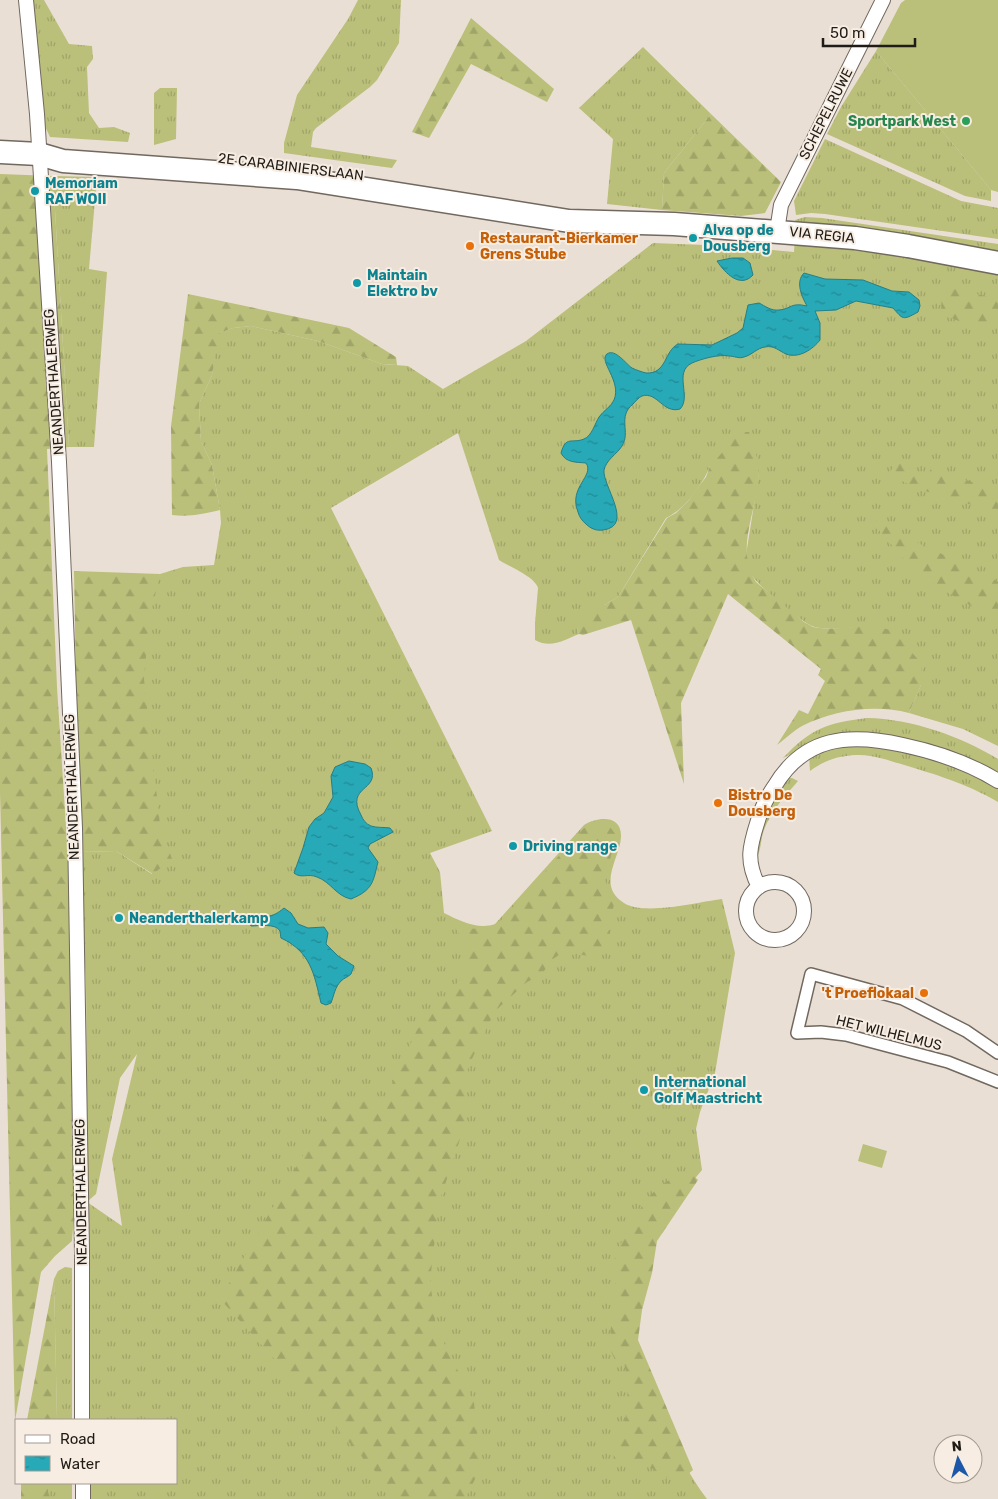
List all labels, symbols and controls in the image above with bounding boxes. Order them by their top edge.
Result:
scale bar [823,15,916,47]
text: 50 m [830,24,865,42]
street label: SCHEPELRUWE [796,65,856,163]
place label: Sportpark West [848,113,956,130]
marker: Sportpark West [960,115,972,127]
street label: 2E CARABINIERSLAAN [217,150,365,184]
place label: Memoriam RAF WOII [45,175,118,208]
marker: Memoriam RAF WOII [29,185,41,197]
place label: Alva op de Dousberg [703,222,774,255]
street label: VIA REGIA [788,223,856,247]
place label: Restaurant-Bierkamer Grens Stube [480,230,639,263]
marker: Alva op de Dousberg [687,232,699,244]
marker: Restaurant-Bierkamer Grens Stube [464,240,476,252]
place label: Maintain Elektro bv [367,267,438,300]
marker: Maintain Elektro bv [351,277,363,289]
street label: NEANDERTHALERWEG [40,308,68,456]
street label: NEANDERTHALERWEG [61,713,83,861]
place label: Bistro De Dousberg [728,787,796,820]
marker: Bistro De Dousberg [712,797,724,809]
place label: Driving range [523,838,617,855]
marker: Driving range [507,840,519,852]
place label: Neanderthalerkamp [129,910,269,927]
marker: Neanderthalerkamp [113,912,125,924]
place label: 't Proeflokaal [822,985,914,1002]
marker: 't Proeflokaal [918,987,930,999]
street label: HET WILHELMUS [834,1012,944,1054]
place label: International Golf Maastricht [654,1074,763,1107]
marker: International Golf Maastricht [638,1084,650,1096]
street label: NEANDERTHALERWEG [71,1119,91,1265]
legend [15,1419,178,1484]
text: Road [60,1430,96,1448]
north arrow [933,1434,983,1484]
text: N [951,1438,963,1456]
text: Water [60,1455,100,1473]

